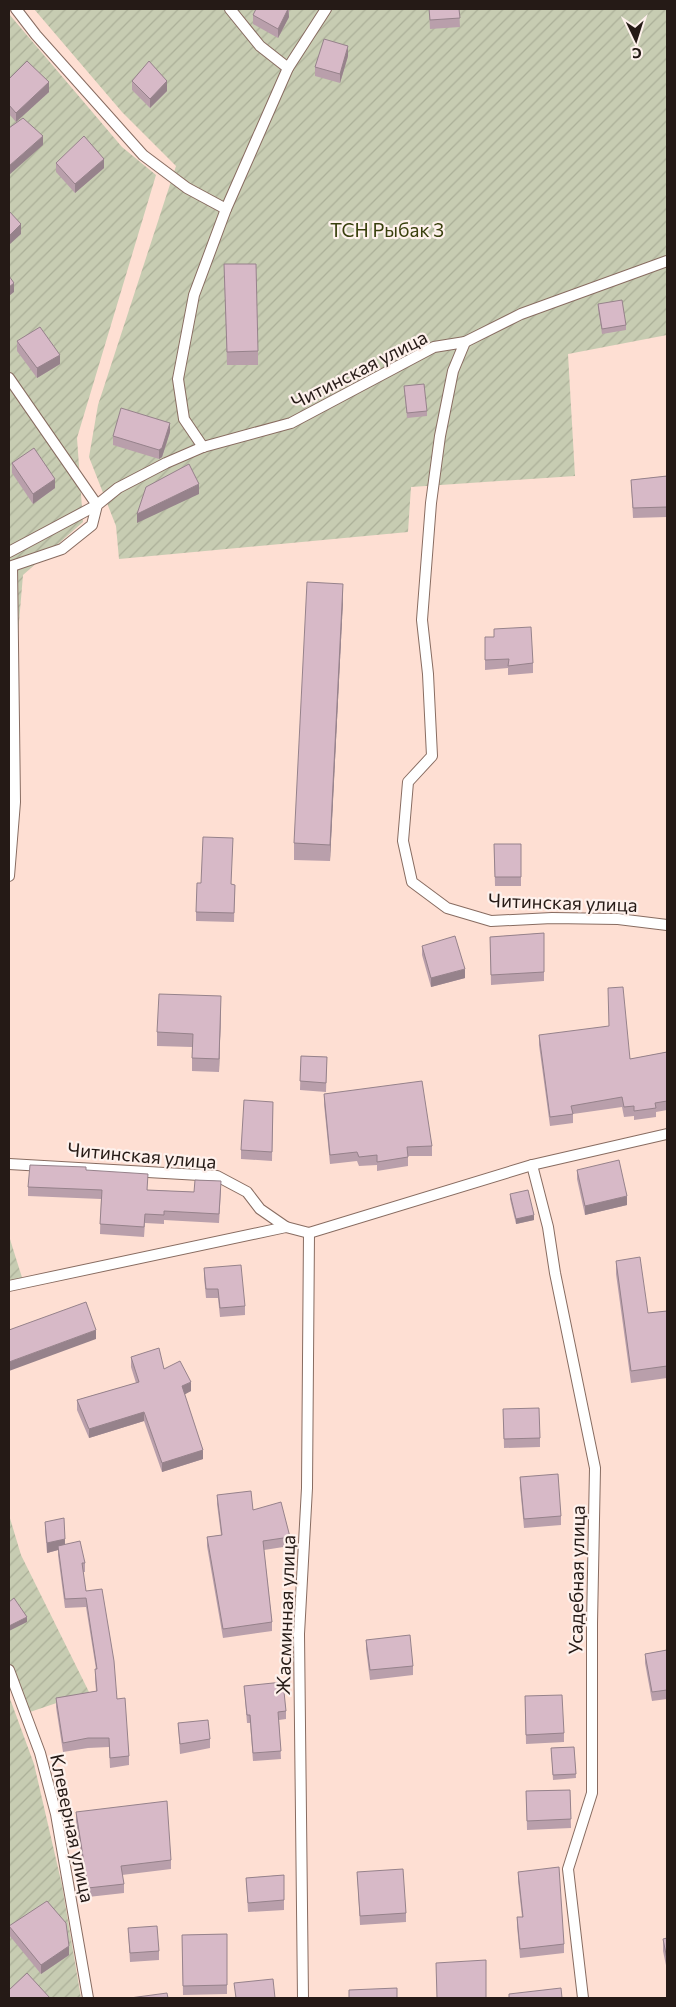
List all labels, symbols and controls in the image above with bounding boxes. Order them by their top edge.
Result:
north arrow [611,15,661,65]
text: С [632,45,642,62]
park label: ТСН Рыбак 3 [330,218,444,241]
street label: Читинская улица [287,325,431,413]
street label: Читинская улица [488,888,638,916]
street label: Читинская улица [67,1137,217,1173]
street label: Усадебная улица [563,1505,589,1655]
street label: Жасминная улица [271,1534,299,1696]
street label: Клеверная улица [46,1752,100,1904]

